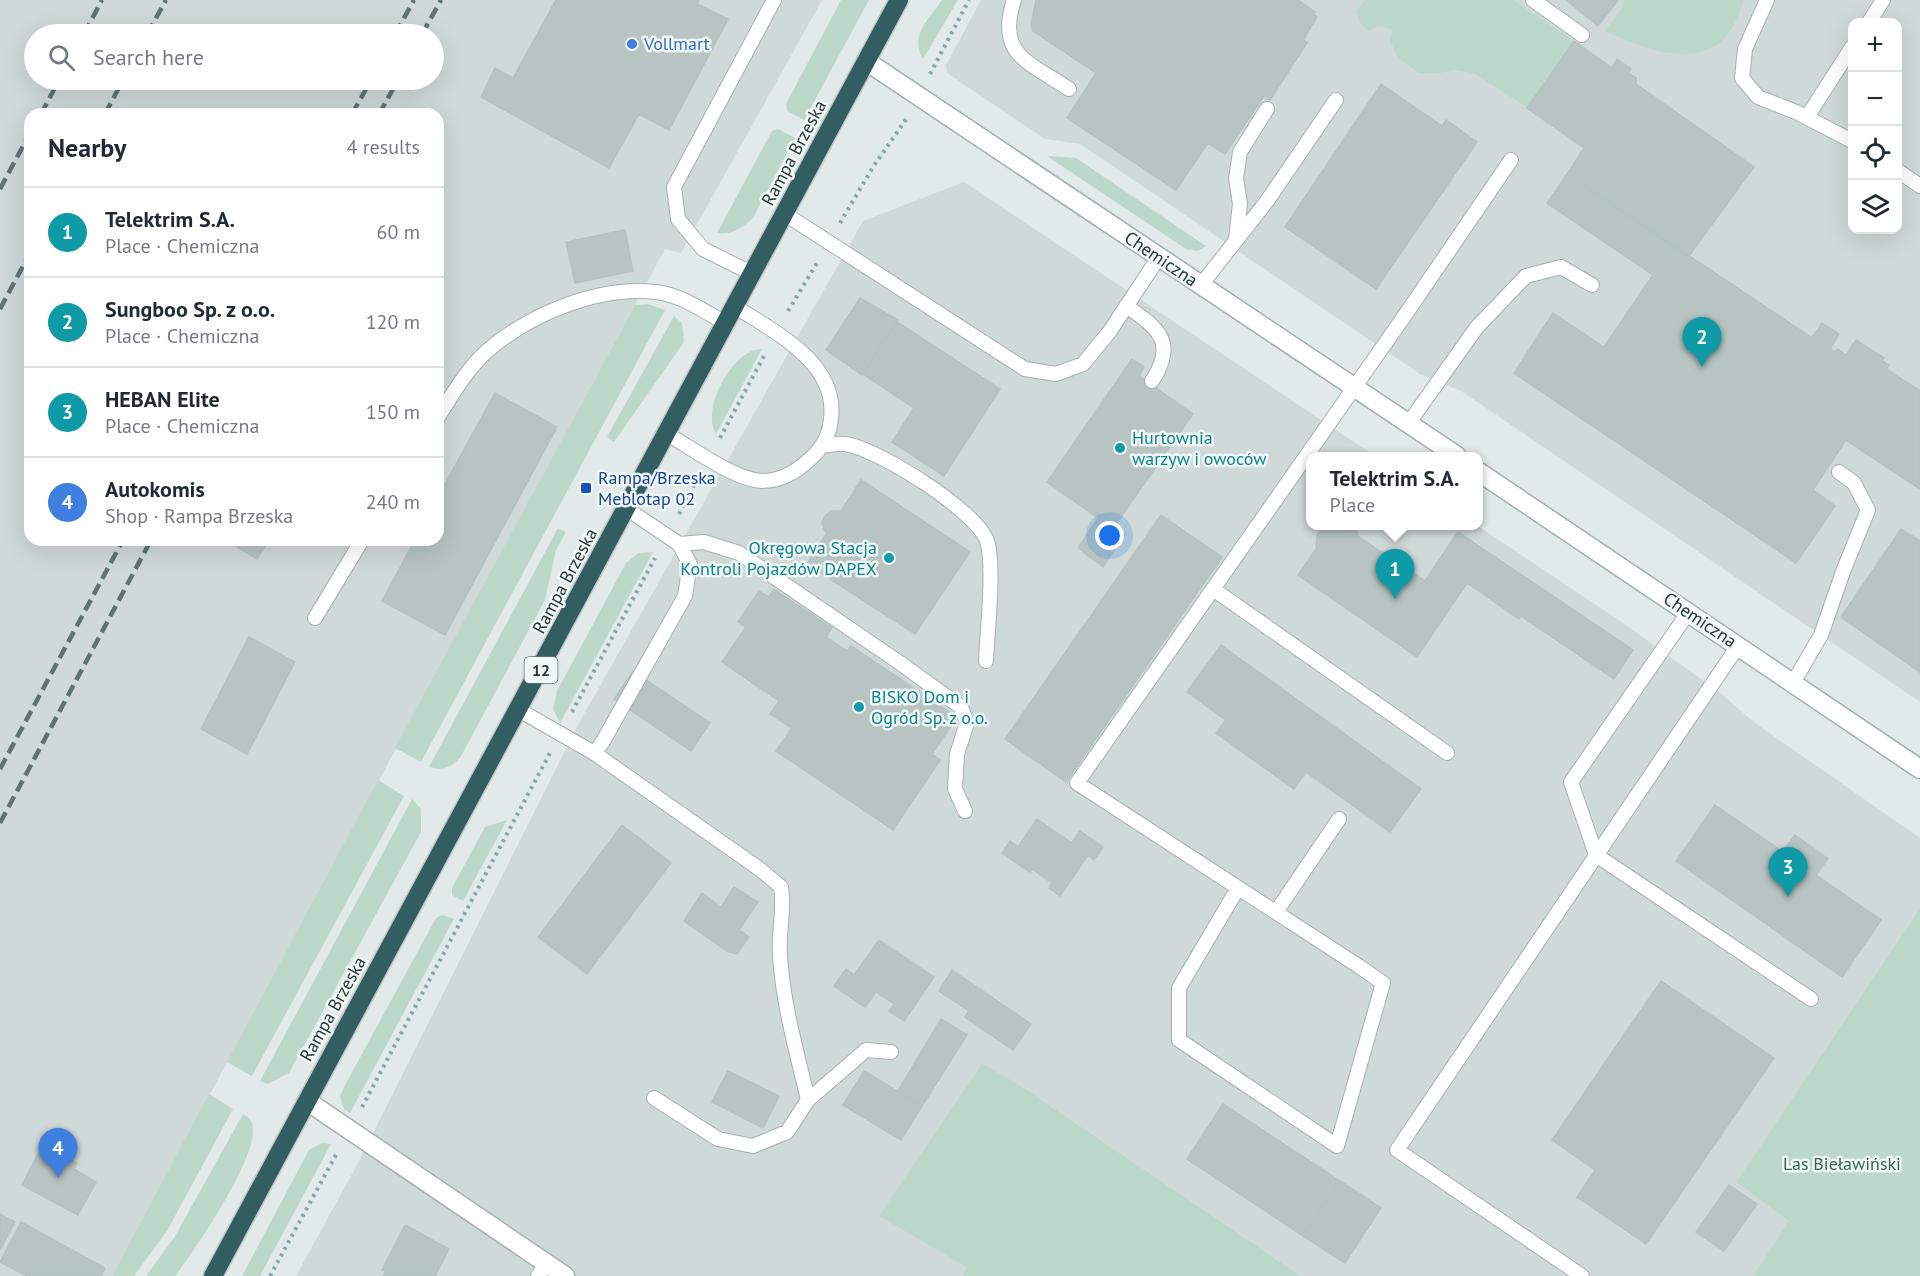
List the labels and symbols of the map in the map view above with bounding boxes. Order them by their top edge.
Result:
place label: Vollmart [643,32,710,55]
marker: Vollmart [625,37,639,51]
street label: Rampa Brzeska [756,96,831,209]
street label: Chemiczna [1120,226,1202,291]
pin: 2 [1682,318,1722,367]
place label: Hurtownia warzyw i owoców [1132,426,1267,470]
marker: Hurtownia warzyw i owoców [1113,441,1127,455]
place label: Rampa/Brzeska Meblotap 02 [598,466,716,510]
marker: Rampa/Brzeska Meblotap 02 [579,481,593,495]
your location [1095,521,1124,550]
street label: Rampa Brzeska [527,524,602,637]
place label: Okręgowa Stacja Kontroli Pojazdów DAPEX [680,536,877,580]
pin: 1 [1376,550,1414,599]
marker: Okręgowa Stacja Kontroli Pojazdów DAPEX [882,551,896,565]
street label: Chemiczna [1659,587,1741,652]
road number: 12 [524,657,558,683]
place label: BISKO Dom i Ogród Sp. z o.o. [871,685,988,729]
marker: BISKO Dom i Ogród Sp. z o.o. [852,700,866,714]
pin: 3 [1768,848,1808,897]
street label: Rampa Brzeska [294,952,371,1065]
pin: 4 [38,1128,78,1178]
park label: Las Bieławiński [1783,1152,1901,1175]

